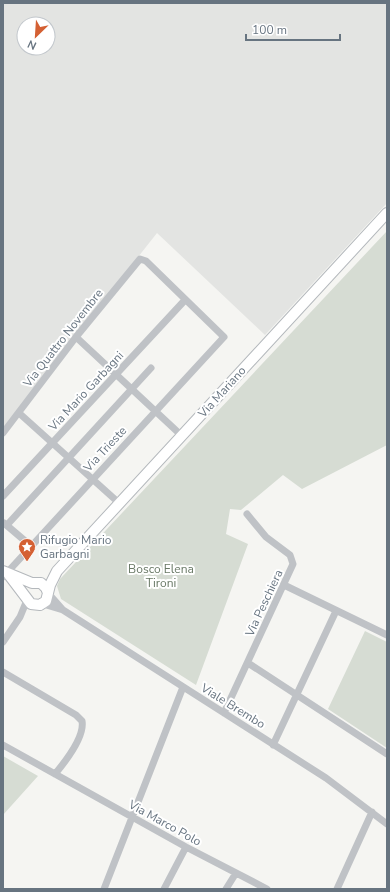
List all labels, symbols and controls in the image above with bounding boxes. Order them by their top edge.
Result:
north arrow [16,16,56,56]
scale bar [246,16,340,42]
text: 100 m [252,22,287,38]
text: N [25,36,39,53]
street label: Via Quattro Novembre [19,285,106,391]
street label: Via Mario Garbagni [44,348,127,435]
street label: Via Mariano [194,363,250,422]
street label: Via Trieste [79,423,130,476]
place label: Rifugio Mario Garbagni [40,532,112,562]
place icon: Rifugio Mario Garbagni [17,537,37,562]
park label: Bosco Elena Tironi [128,561,194,591]
street label: Via Peschiera [241,567,286,640]
street label: Viale Brembo [197,679,268,732]
street label: Via Marco Polo [125,796,204,850]

